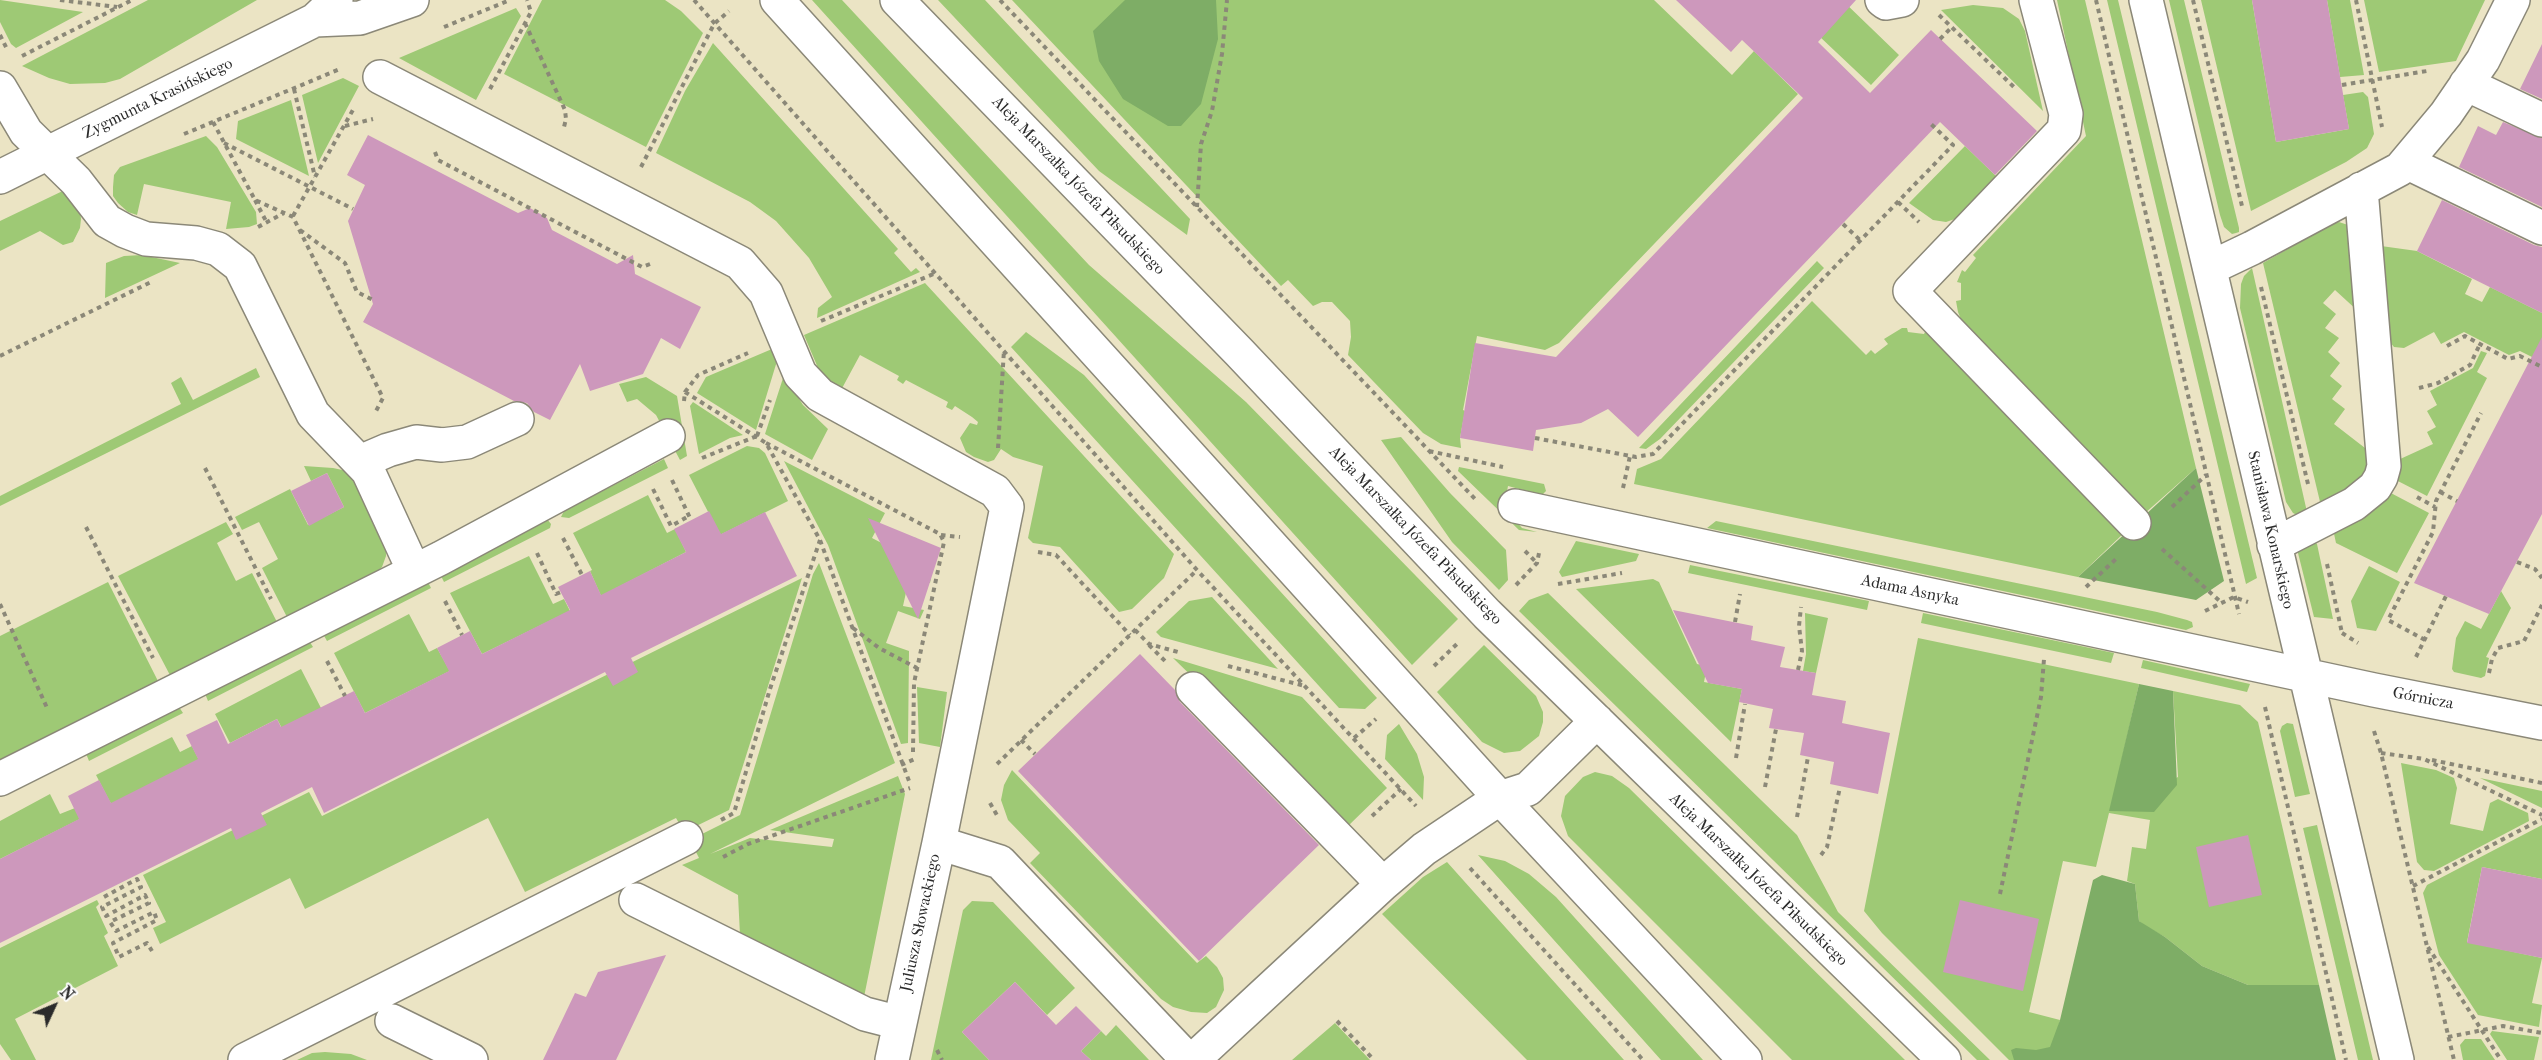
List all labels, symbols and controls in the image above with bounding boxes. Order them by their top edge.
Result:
street label: Zygmunta Krasińskiego [80,54,236,144]
street label: Aleja Marszałka Józefa Piłsudskiego [987,93,1169,279]
street label: Aleja Marszałka Józefa Piłsudskiego [1324,443,1506,629]
street label: Stanisława Konarskiego [2242,449,2298,611]
street label: Adama Asnyka [1859,571,1961,611]
street label: Górnicza [2391,684,2455,714]
street label: Aleja Marszałka Józefa Piłsudskiego [1665,789,1851,971]
street label: Juliusza Słowackiego [897,852,945,994]
north arrow [24,976,84,1036]
text: N [56,982,78,1004]

